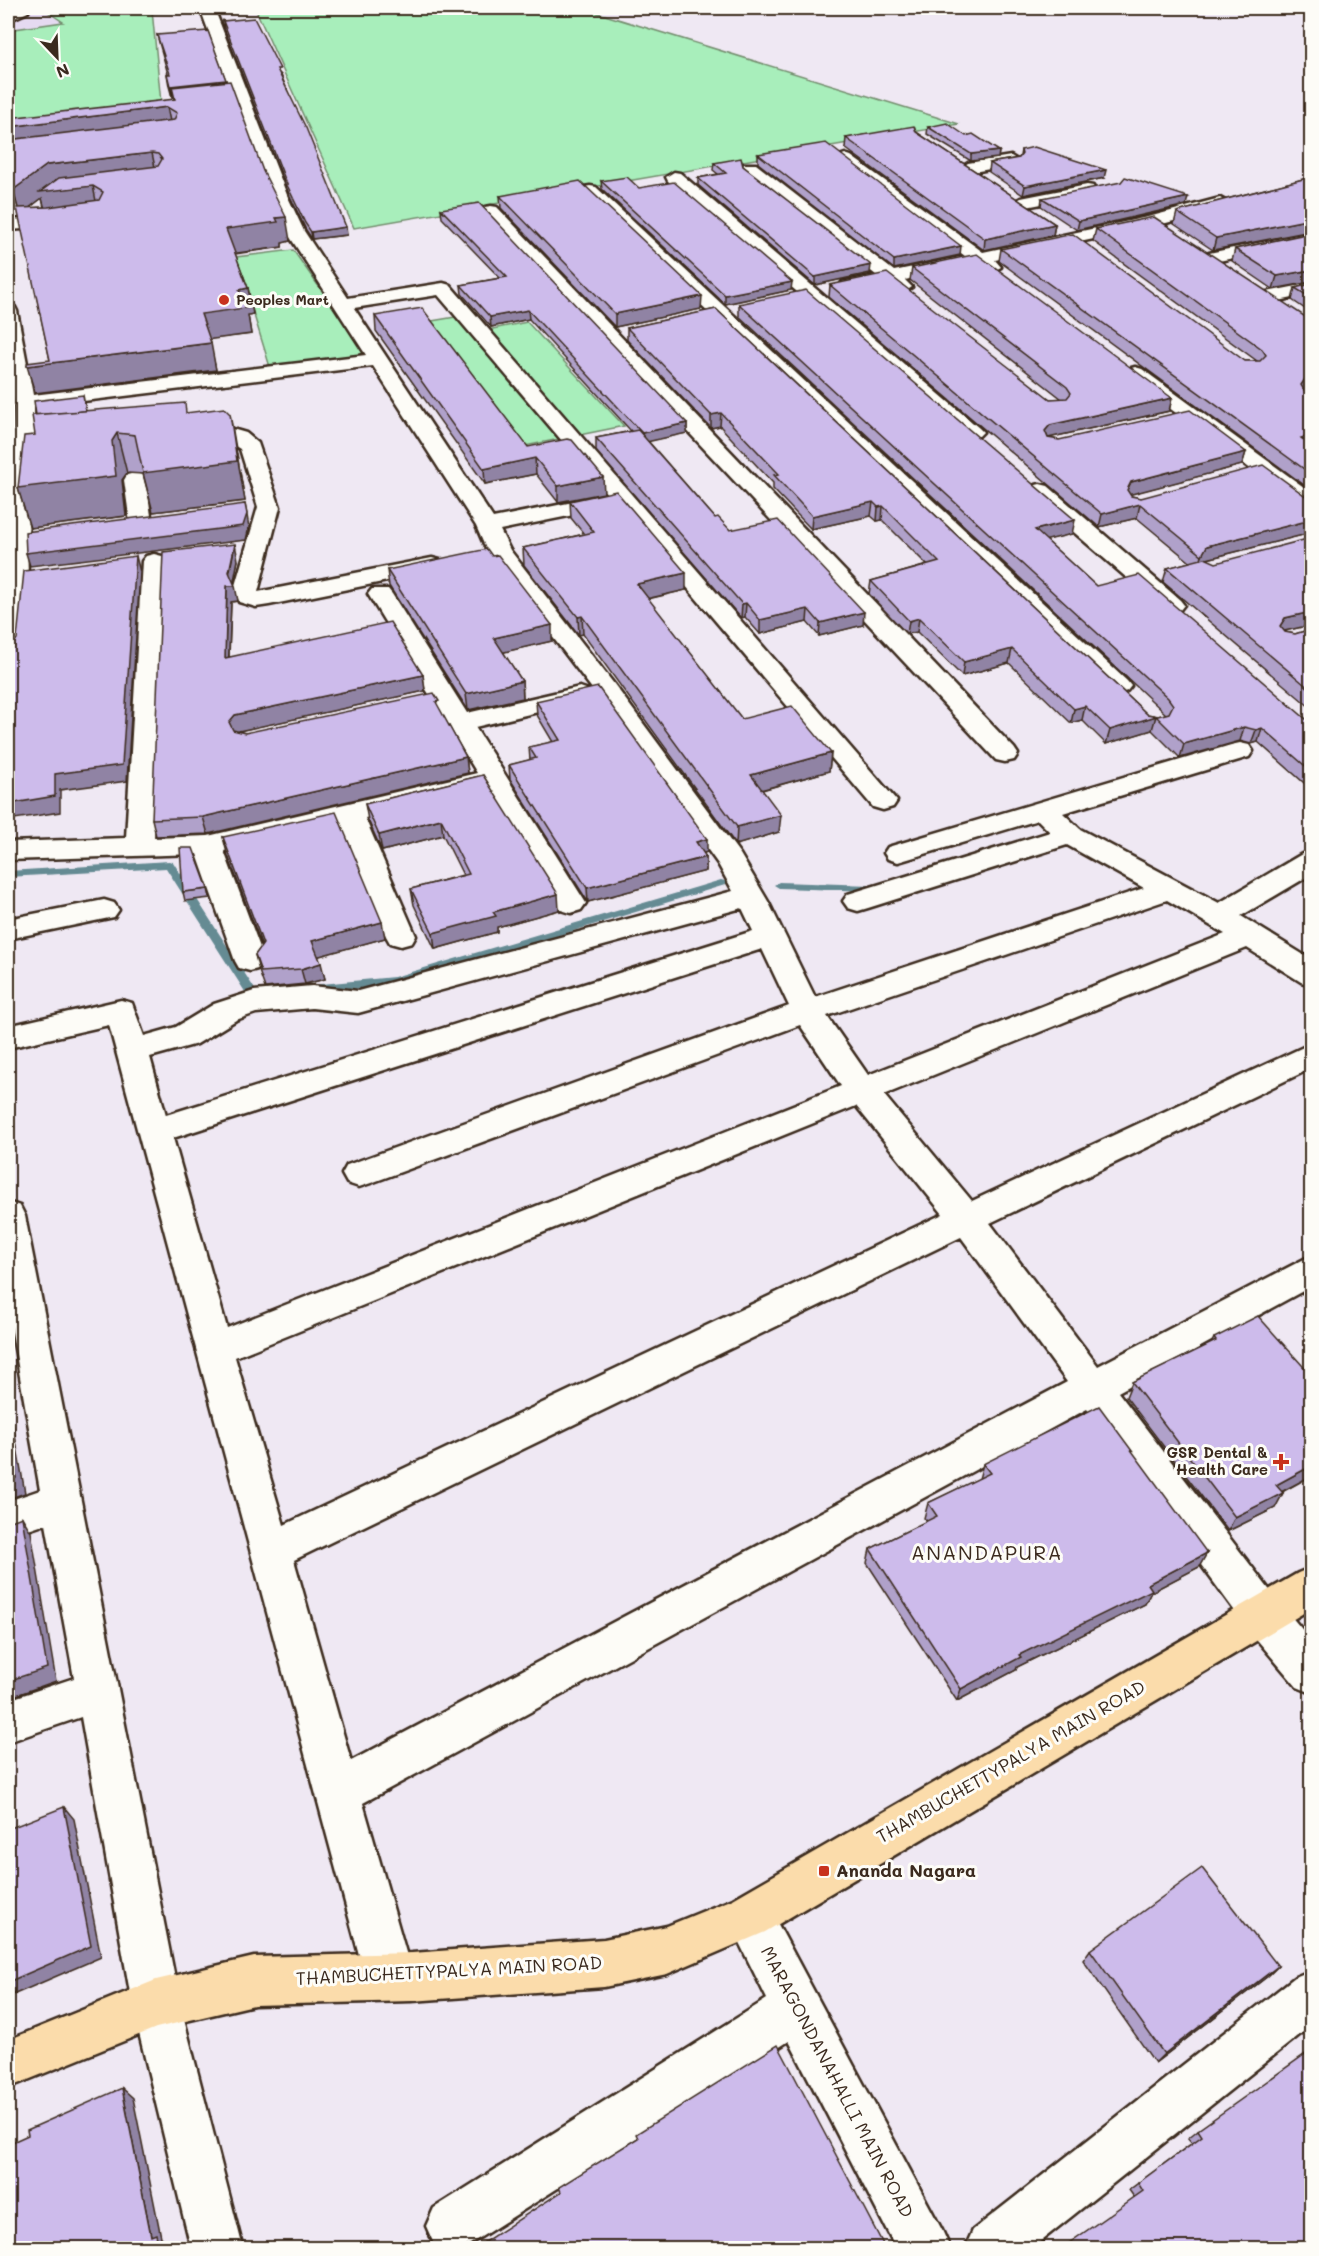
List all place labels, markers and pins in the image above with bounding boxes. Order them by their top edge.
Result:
place label: Peoples Mart [236,290,329,309]
marker: Peoples Mart [217,293,231,307]
place label: GSR Dental & Health Care [1166,1442,1268,1479]
marker: GSR Dental & Health Care [1272,1453,1290,1471]
place label: Ananda Nagara [836,1858,976,1882]
marker: Ananda Nagara [817,1864,831,1878]

